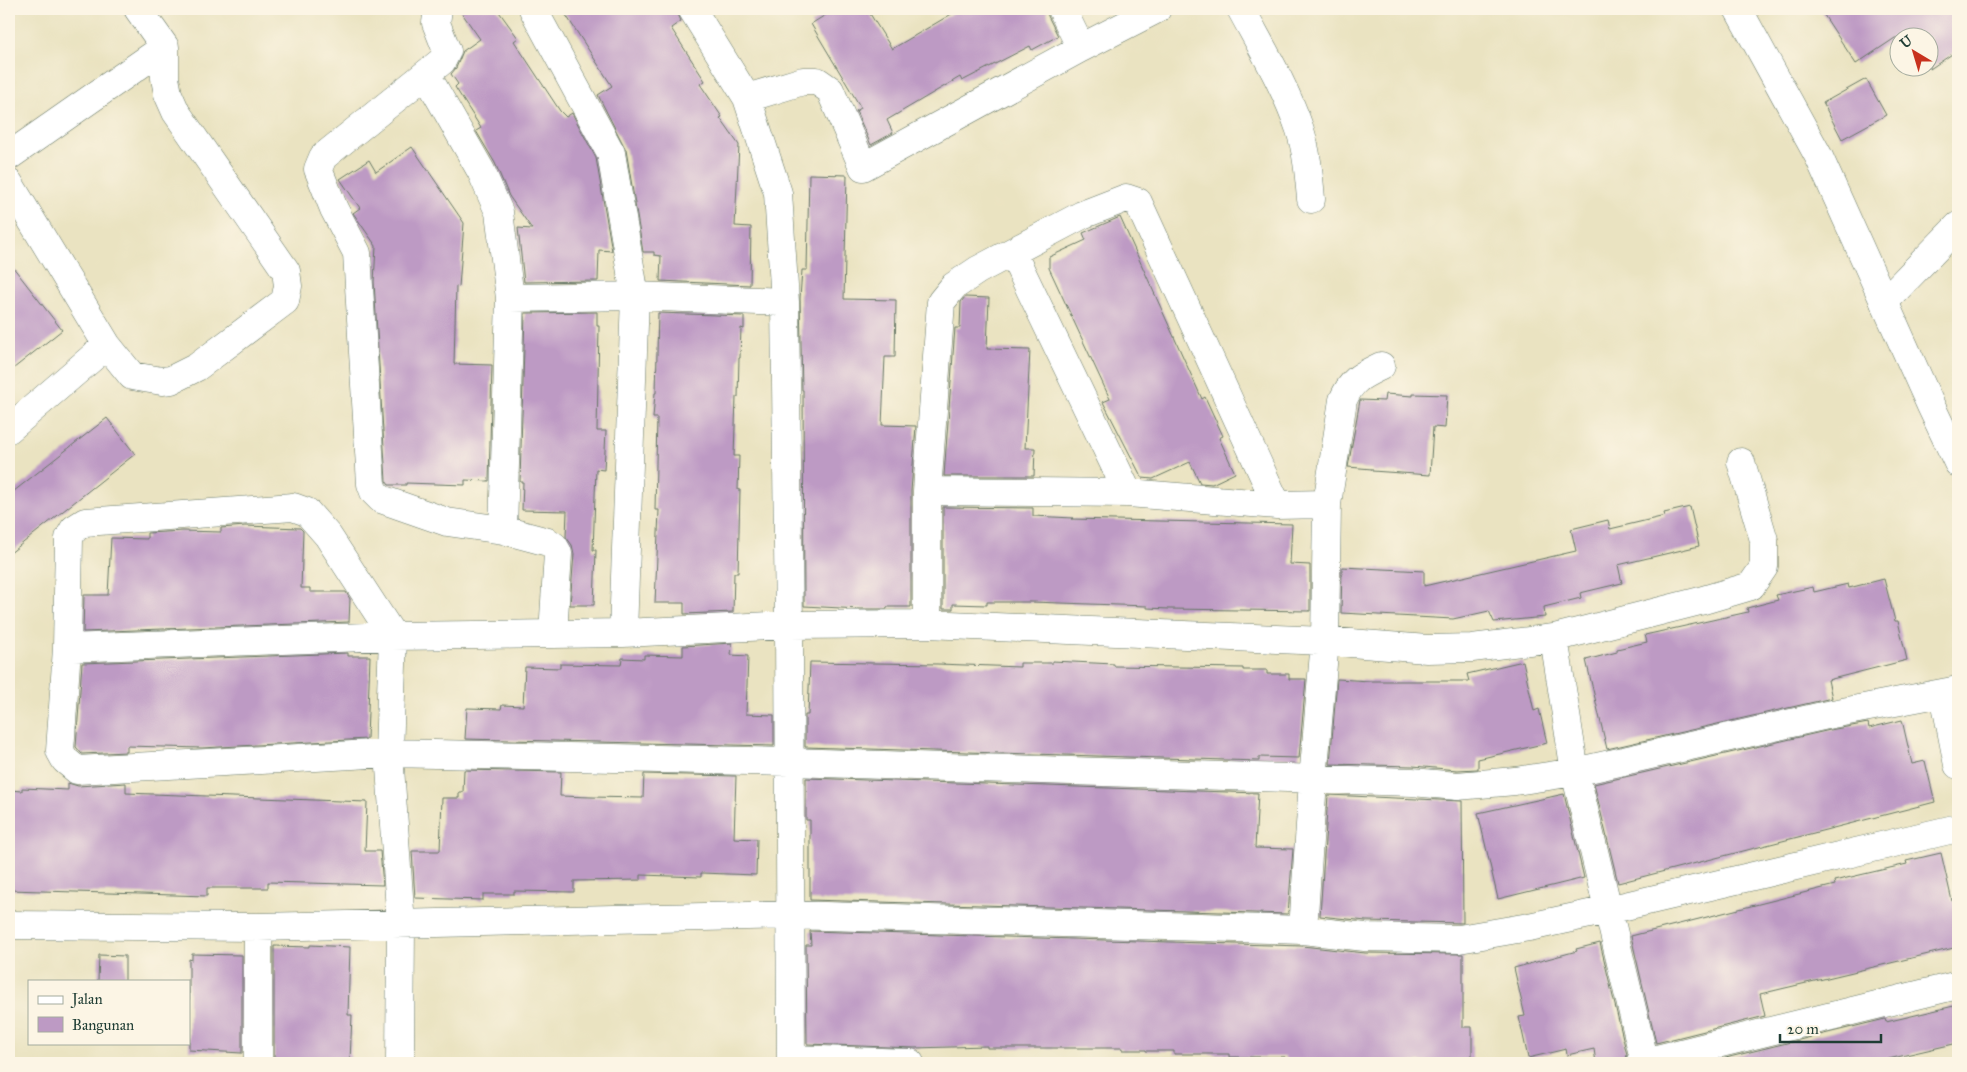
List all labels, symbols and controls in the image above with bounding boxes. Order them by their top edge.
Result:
north arrow [1890,28,1940,78]
text: U [1897,31,1917,52]
legend [28,980,190,1044]
text: Jalan [70,990,103,1009]
scale bar [1780,1012,1881,1044]
text: Bangunan [72,1016,134,1034]
text: 20 m [1787,1020,1819,1038]

